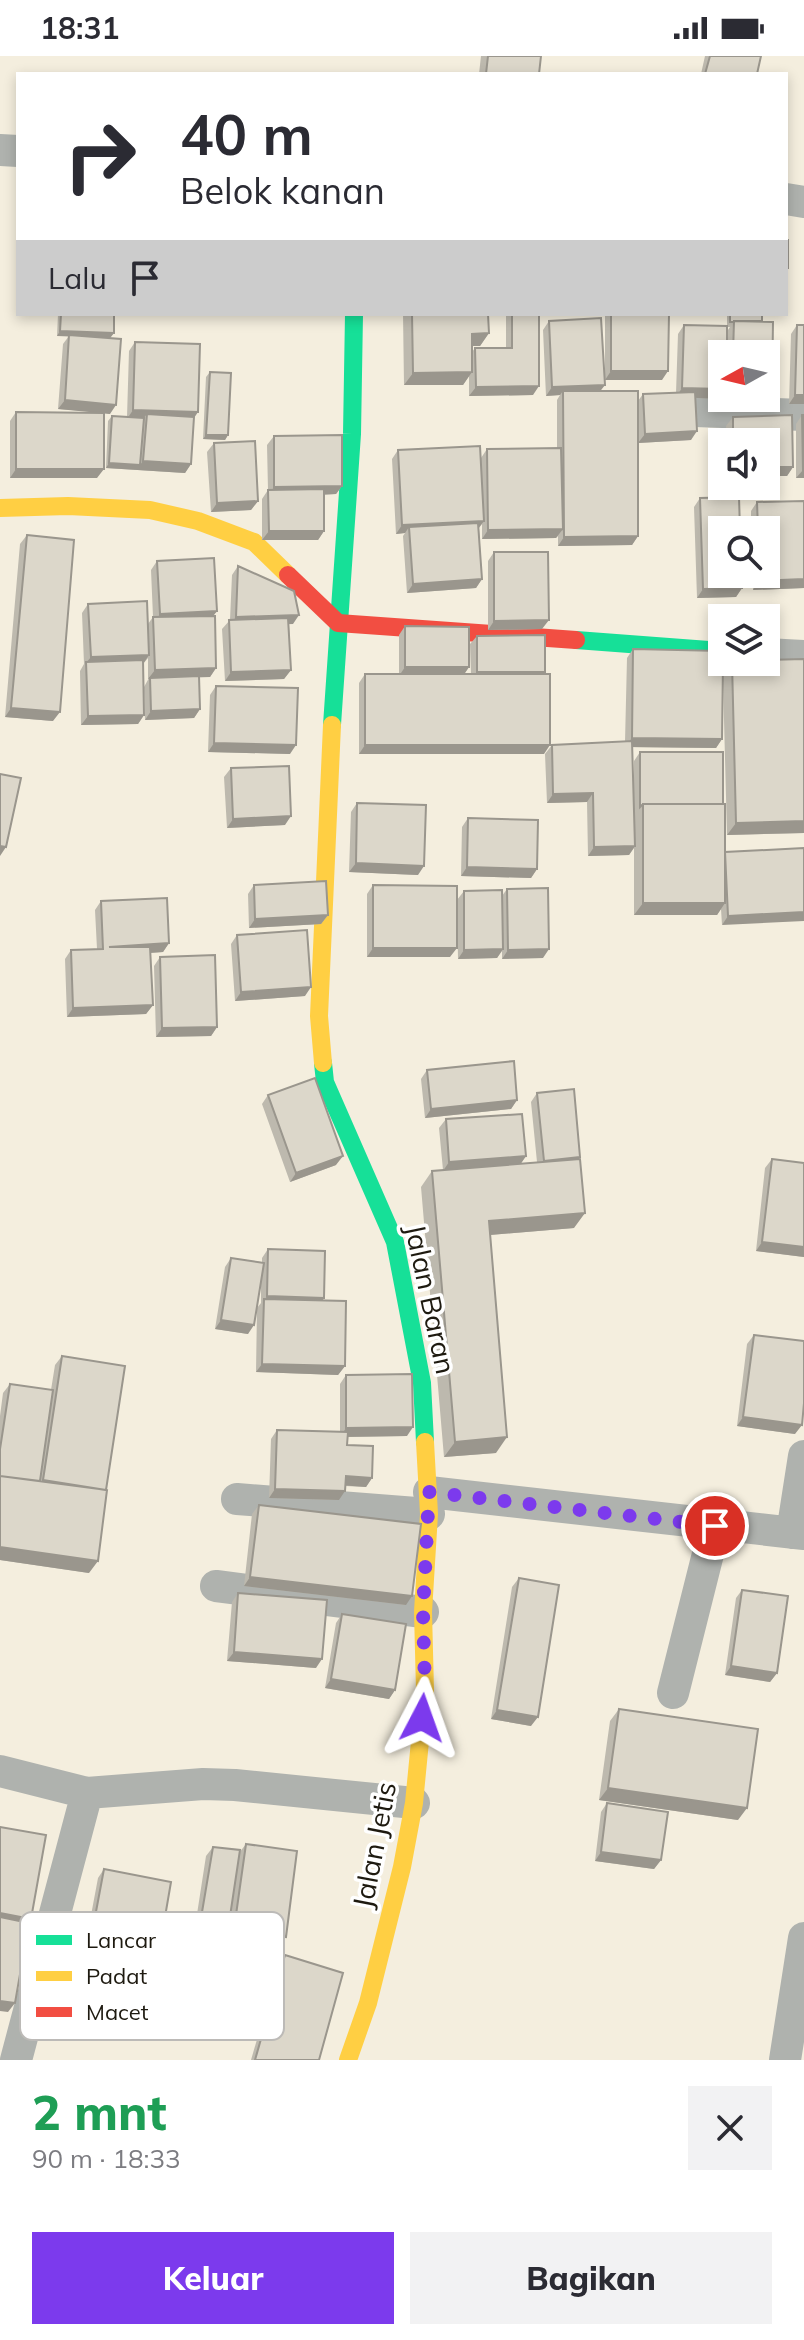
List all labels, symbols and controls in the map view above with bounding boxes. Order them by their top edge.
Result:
text: 18:31 [40,9,119,47]
text: 40 m [180,99,313,169]
icon: right [48,104,152,208]
text: Belok kanan [180,168,385,213]
icon: arrive [123,256,167,300]
text: Lalu [48,259,107,297]
north arrow [708,340,780,412]
map controls [708,340,780,676]
button: sound [708,428,780,500]
button: search [708,516,780,588]
button: layers [708,604,780,676]
street label: Jalan Baran [398,1221,464,1377]
pin [681,1492,749,1560]
icon: arrive [693,1504,737,1548]
position arrow [380,1676,464,1760]
street label: Jalan Jetis [345,1779,403,1911]
legend [20,1912,284,2040]
text: Lancar [86,1926,156,1954]
text: Padat [86,1962,147,1990]
text: Macet [86,1998,149,2026]
text: 2 mnt [32,2082,167,2142]
button: close [688,2086,772,2170]
text: 90 m · 18:33 [32,2142,181,2175]
button: Keluar [32,2232,394,2324]
button: Bagikan [410,2232,772,2324]

